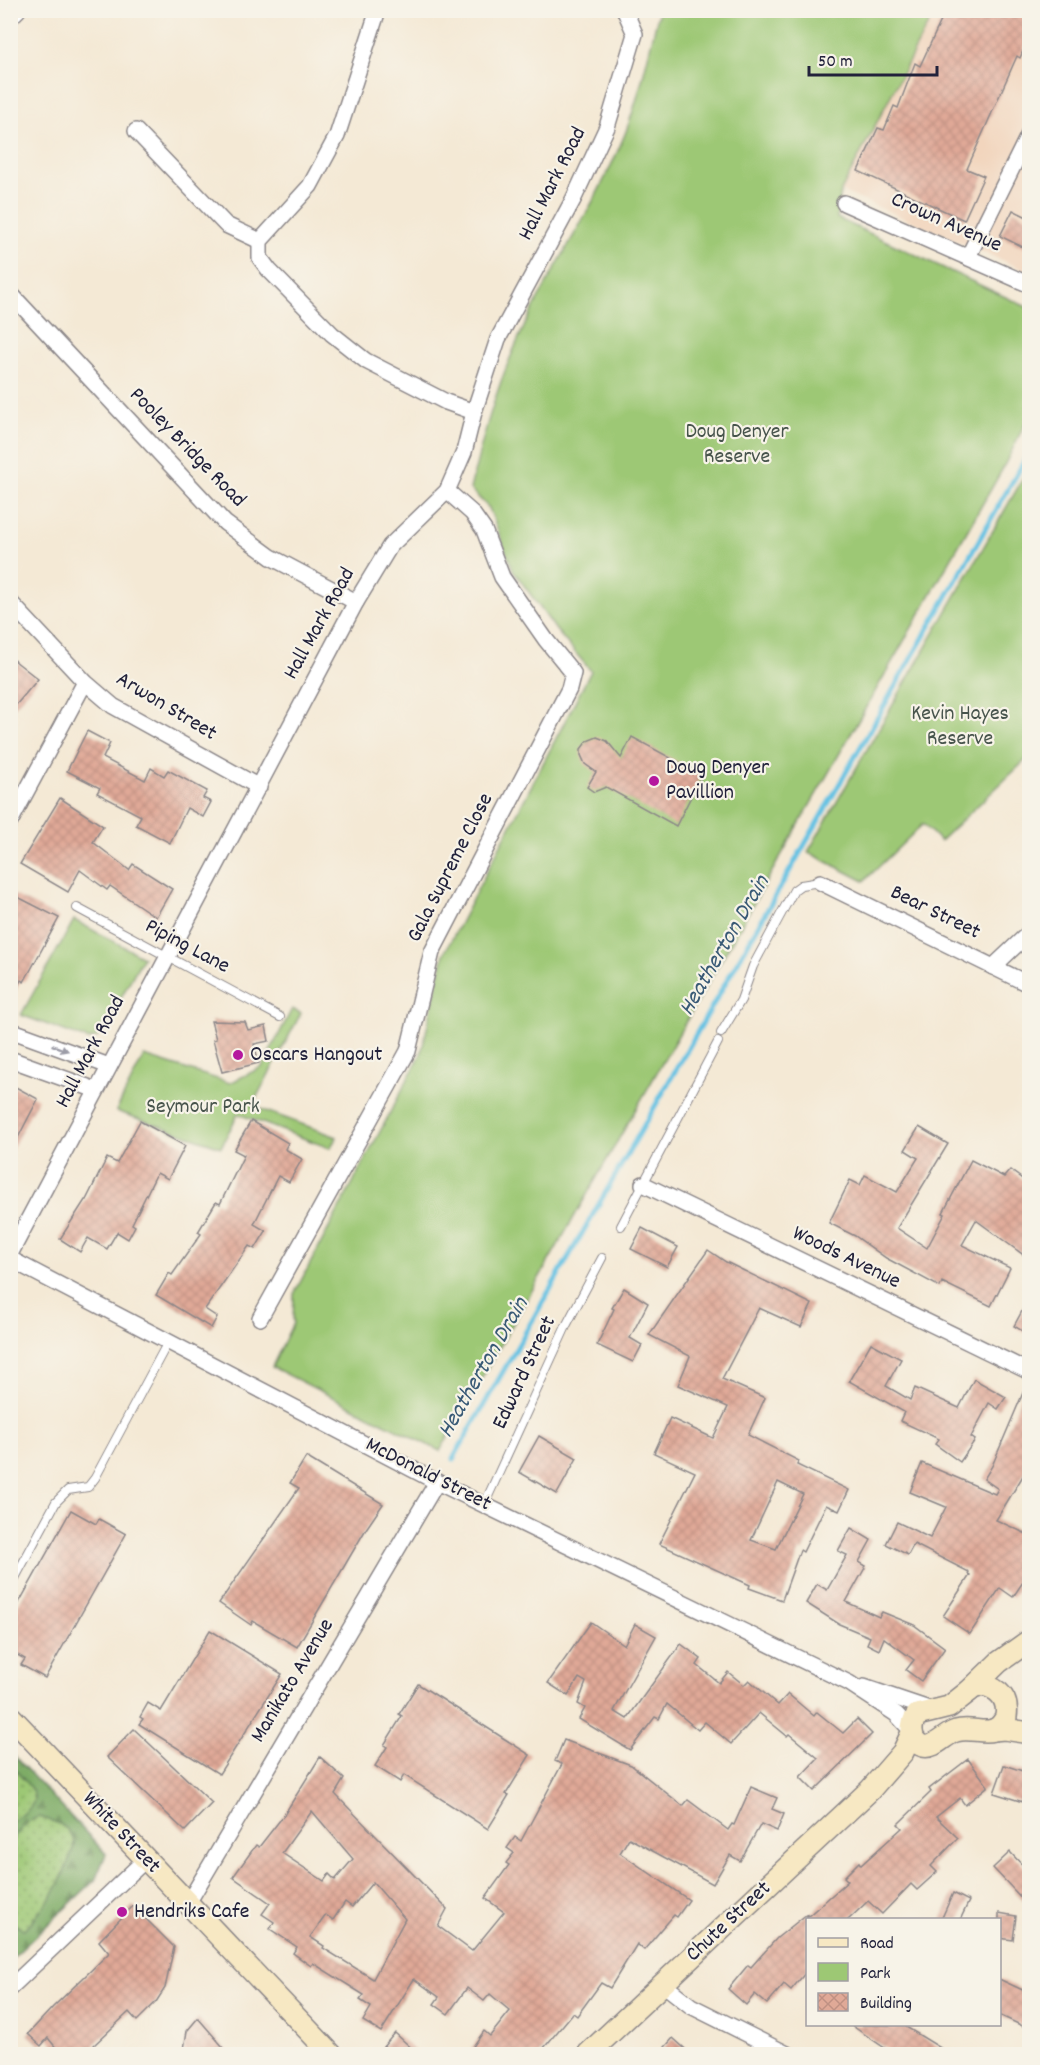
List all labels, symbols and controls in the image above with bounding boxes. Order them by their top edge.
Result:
scale bar [809,39,936,77]
text: 50 m [818,50,853,75]
street label: Hall Mark Road [511,122,595,246]
street label: Crown Avenue [886,185,1006,261]
street label: Pooley Bridge Road [121,381,253,515]
park label: Doug Denyer Reserve [685,417,789,473]
street label: Hall Mark Road [276,562,364,686]
street label: Arwon Street [110,665,222,749]
park label: Kevin Hayes Reserve [911,699,1009,755]
place label: Doug Denyer Pavillion [666,753,770,809]
marker: Doug Denyer Pavillion [647,774,661,788]
street label: Gala Supreme Close [400,788,502,948]
water label: Heatherton Drain [671,868,780,1023]
street label: Bear Street [885,878,985,948]
street label: Piping Lane [139,912,235,982]
street label: Hall Mark Road [48,990,134,1114]
place label: Oscars Hangout [250,1040,382,1071]
one-way arrow [51,1043,69,1053]
marker: Oscars Hangout [231,1048,245,1062]
park label: Seymour Park [146,1092,260,1123]
street label: Woods Avenue [787,1218,905,1298]
water label: Heatherton Drain [430,1290,539,1445]
street label: Edward Street [485,1311,565,1435]
street label: McDonald Street [360,1430,496,1520]
street label: Manikato Avenue [244,1613,342,1749]
street label: White Street [75,1785,167,1881]
street label: Chute Street [679,1874,779,1970]
place label: Hendriks Cafe [134,1897,250,1928]
marker: Hendriks Cafe [115,1905,129,1919]
legend [806,1918,1001,2026]
text: Road [860,1932,894,1957]
text: Park [860,1962,891,1987]
text: Building [860,1992,912,2017]

